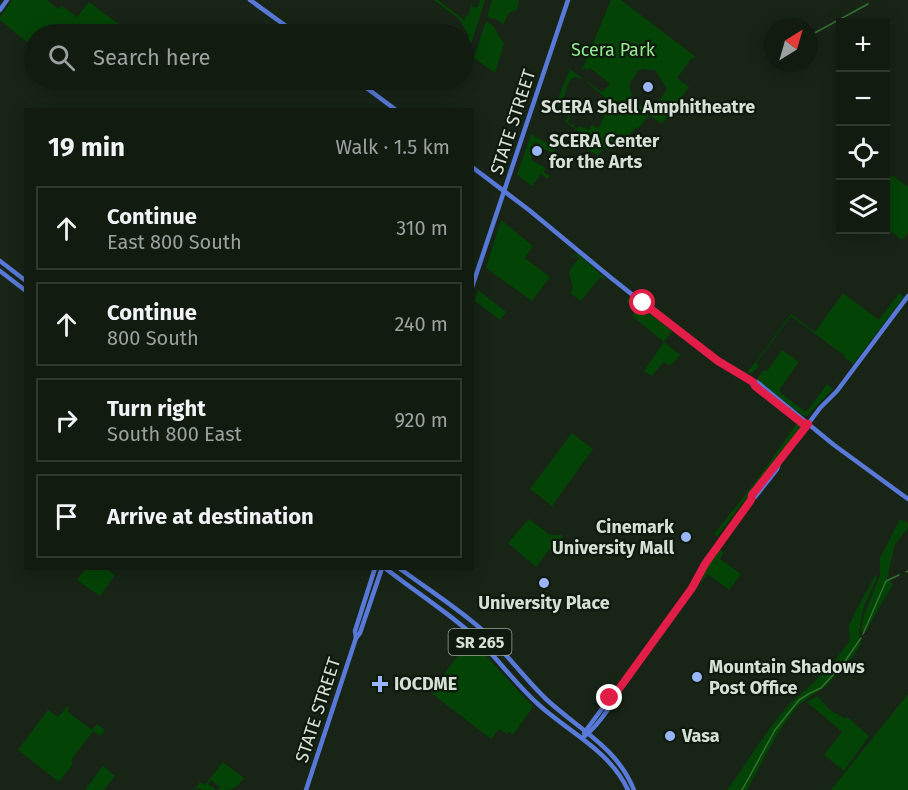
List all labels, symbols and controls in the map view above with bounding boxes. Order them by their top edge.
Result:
north arrow [764,18,818,72]
map controls [836,18,890,234]
button: + [836,18,890,72]
search box [24,24,474,90]
park label: Scera Park [571,39,656,61]
icon: search [45,41,78,74]
text: Search here [93,44,211,71]
street label: STATE STREET [486,66,541,177]
button: − [836,72,890,126]
marker: SCERA Shell Amphitheatre [641,80,655,94]
place label: SCERA Shell Amphitheatre [541,96,755,118]
button: locate [836,126,890,180]
place label: SCERA Center for the Arts [549,130,660,173]
text: 19 min [48,132,125,163]
text: Walk · 1.5 km [336,135,450,159]
marker: SCERA Center for the Arts [530,144,544,158]
button: layers [836,180,890,234]
text: Continue [107,203,197,230]
icon: ahead [50,212,83,245]
text: 310 m [396,216,448,240]
text: East 800 South [107,230,242,254]
route start [629,289,655,315]
text: Continue [107,299,197,326]
icon: ahead [50,308,83,341]
text: 240 m [394,312,448,336]
text: 800 South [107,326,199,350]
text: Turn right [107,395,206,422]
icon: right [50,404,83,437]
text: 920 m [394,408,448,432]
text: South 800 East [107,422,242,446]
icon: arrive [50,500,83,533]
text: Arrive at destination [107,503,314,530]
place label: Cinemark University Mall [552,516,675,559]
marker: Cinemark University Mall [679,530,693,544]
marker: University Place [537,576,551,590]
place label: University Place [478,592,610,614]
road number: SR 265 [448,629,512,655]
street label: STATE STREET [291,654,346,765]
place label: Mountain Shadows Post Office [709,656,865,699]
marker: Mountain Shadows Post Office [690,670,704,684]
place label: IOCDME [394,673,457,695]
marker: IOCDME [371,675,389,693]
route end [596,684,622,710]
place label: Vasa [681,725,720,747]
marker: Vasa [663,729,677,743]

